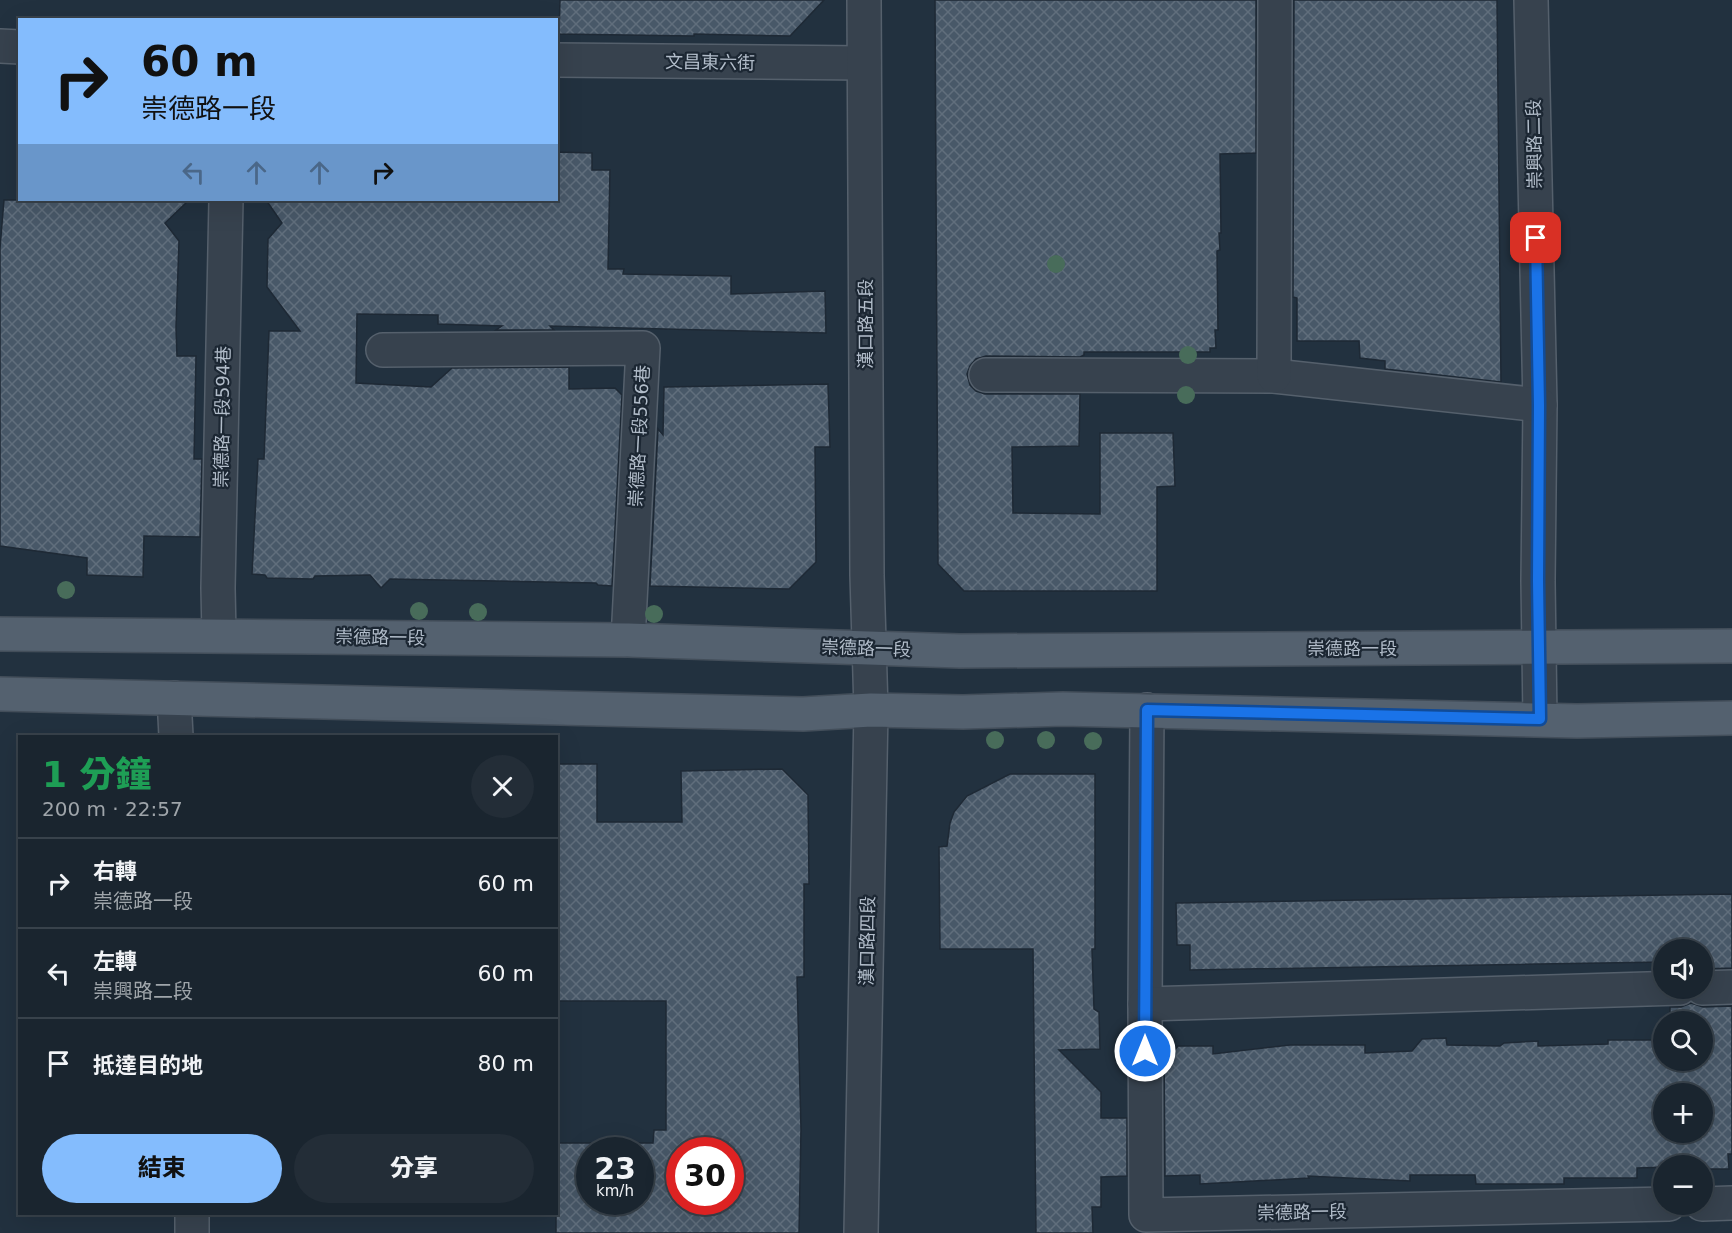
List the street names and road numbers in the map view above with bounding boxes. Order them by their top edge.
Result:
street label: 文昌東六街 [665,51,755,73]
street label: 崇興路二段 [1523,99,1545,189]
street label: 漢口路五段 [855,279,876,369]
street label: 崇德路一段594巷 [210,346,234,488]
street label: 崇德路一段556巷 [625,364,653,508]
street label: 崇德路一段 [335,626,425,648]
street label: 崇德路一段 [821,636,911,660]
street label: 崇德路一段 [1307,638,1397,659]
street label: 漢口路四段 [856,896,878,986]
street label: 崇德路一段 [1257,1201,1347,1223]

